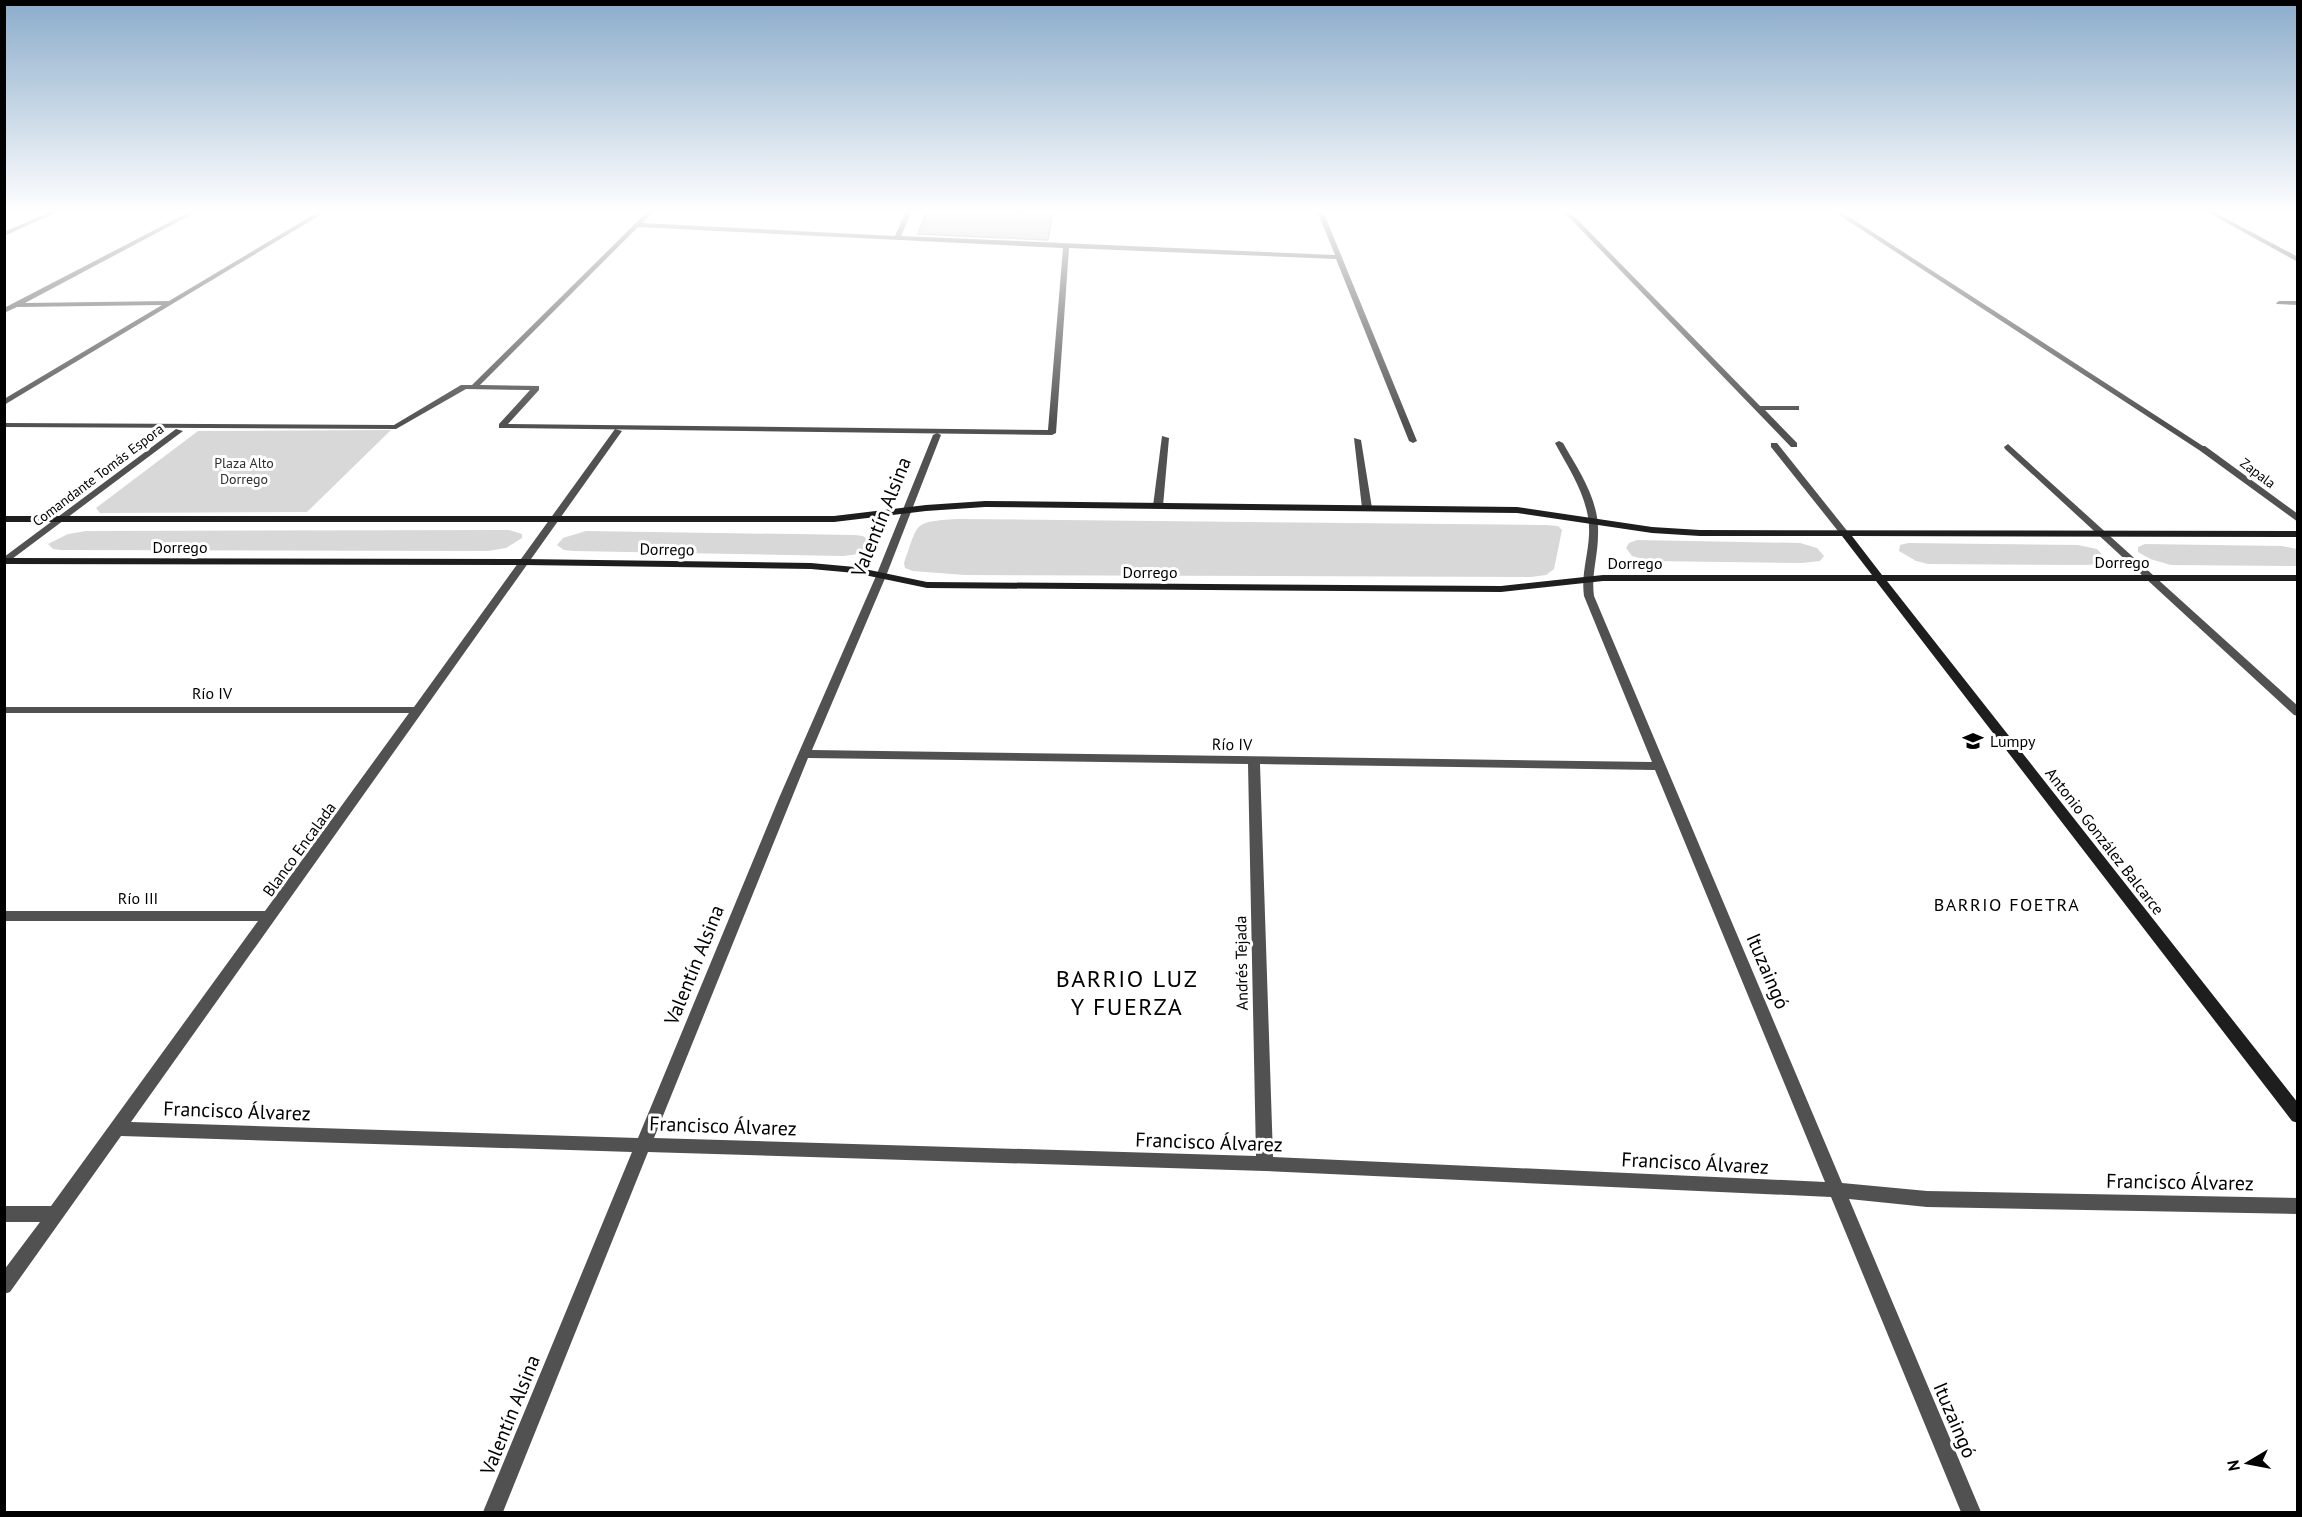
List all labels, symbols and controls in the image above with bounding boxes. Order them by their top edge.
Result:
street label: Comandante Tomás Espora [29,420,167,530]
street label: Valentín Alsina [845,453,917,582]
park label: Plaza Alto Dorrego [214,454,274,488]
street label: Zapala [2237,454,2279,492]
street label: Dorrego [152,537,208,557]
street label: Dorrego [639,539,695,559]
street label: Dorrego [2094,552,2150,572]
street label: Dorrego [1607,553,1663,573]
street label: Dorrego [1122,562,1178,582]
street label: Río IV [192,683,233,703]
school or university icon: Lumpy [1961,729,1985,753]
place label: Lumpy [1990,731,2036,751]
street label: Río IV [1212,734,1253,754]
street label: Antonio González Balcarce [2041,763,2169,919]
street label: Blanco Encalada [258,798,340,900]
street label: Río III [118,888,158,908]
district label: BARRIO FOETRA [1934,893,2080,916]
street label: Valentín Alsina [658,901,730,1030]
street label: Andrés Tejada [1230,916,1252,1010]
street label: Ituzaingó [1740,929,1796,1013]
district label: BARRIO LUZ Y FUERZA [1056,963,1198,1022]
street label: Francisco Álvarez [163,1095,311,1127]
street label: Francisco Álvarez [649,1110,797,1142]
street label: Francisco Álvarez [1135,1126,1283,1158]
street label: Francisco Álvarez [1621,1146,1769,1180]
street label: Francisco Álvarez [2106,1168,2254,1196]
street label: Valentín Alsina [474,1351,546,1480]
street label: Ituzaingó [1927,1378,1983,1462]
north arrow [2218,1433,2278,1493]
text: N [2222,1459,2244,1473]

